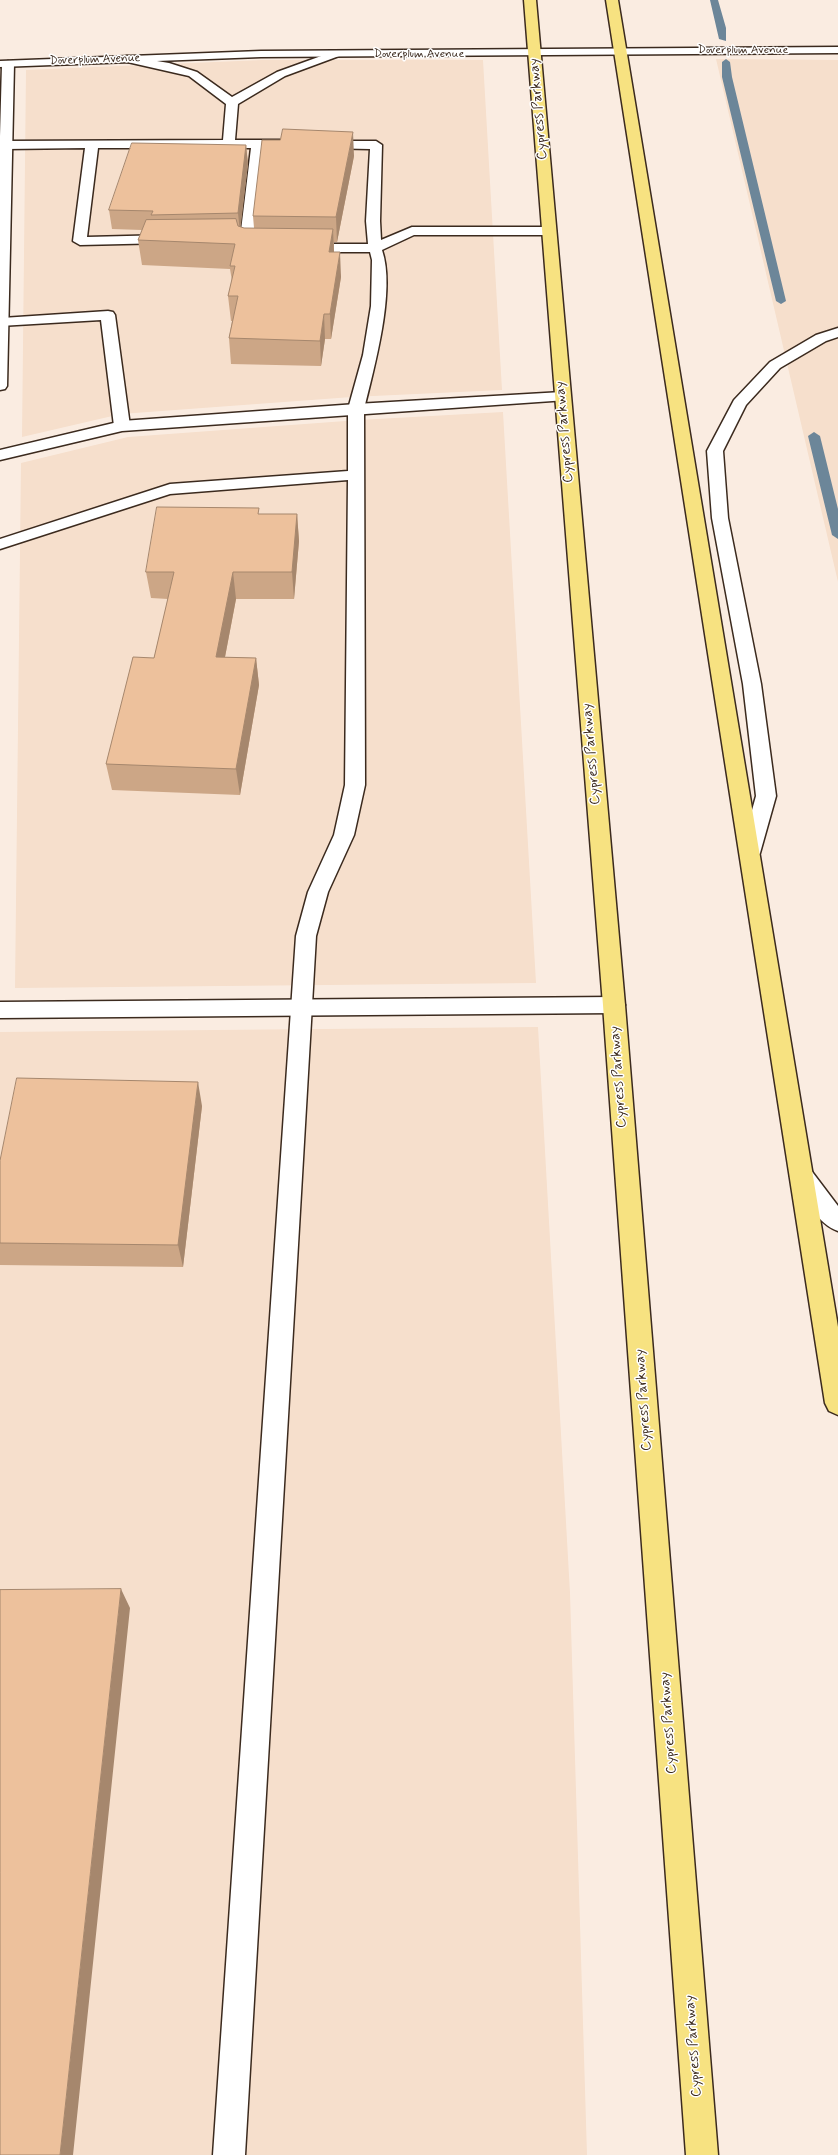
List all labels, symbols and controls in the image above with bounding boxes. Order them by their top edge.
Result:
street label: Doverplum Avenue [698,43,788,57]
street label: Doverplum Avenue [374,47,464,61]
street label: Doverplum Avenue [49,51,141,69]
street label: Cypress Parkway [526,57,552,161]
street label: Cypress Parkway [552,380,578,484]
street label: Cypress Parkway [579,702,605,806]
street label: Cypress Parkway [607,1026,631,1128]
street label: Cypress Parkway [632,1349,656,1451]
street label: Cypress Parkway [657,1672,681,1774]
street label: Cypress Parkway [682,1995,706,2097]

